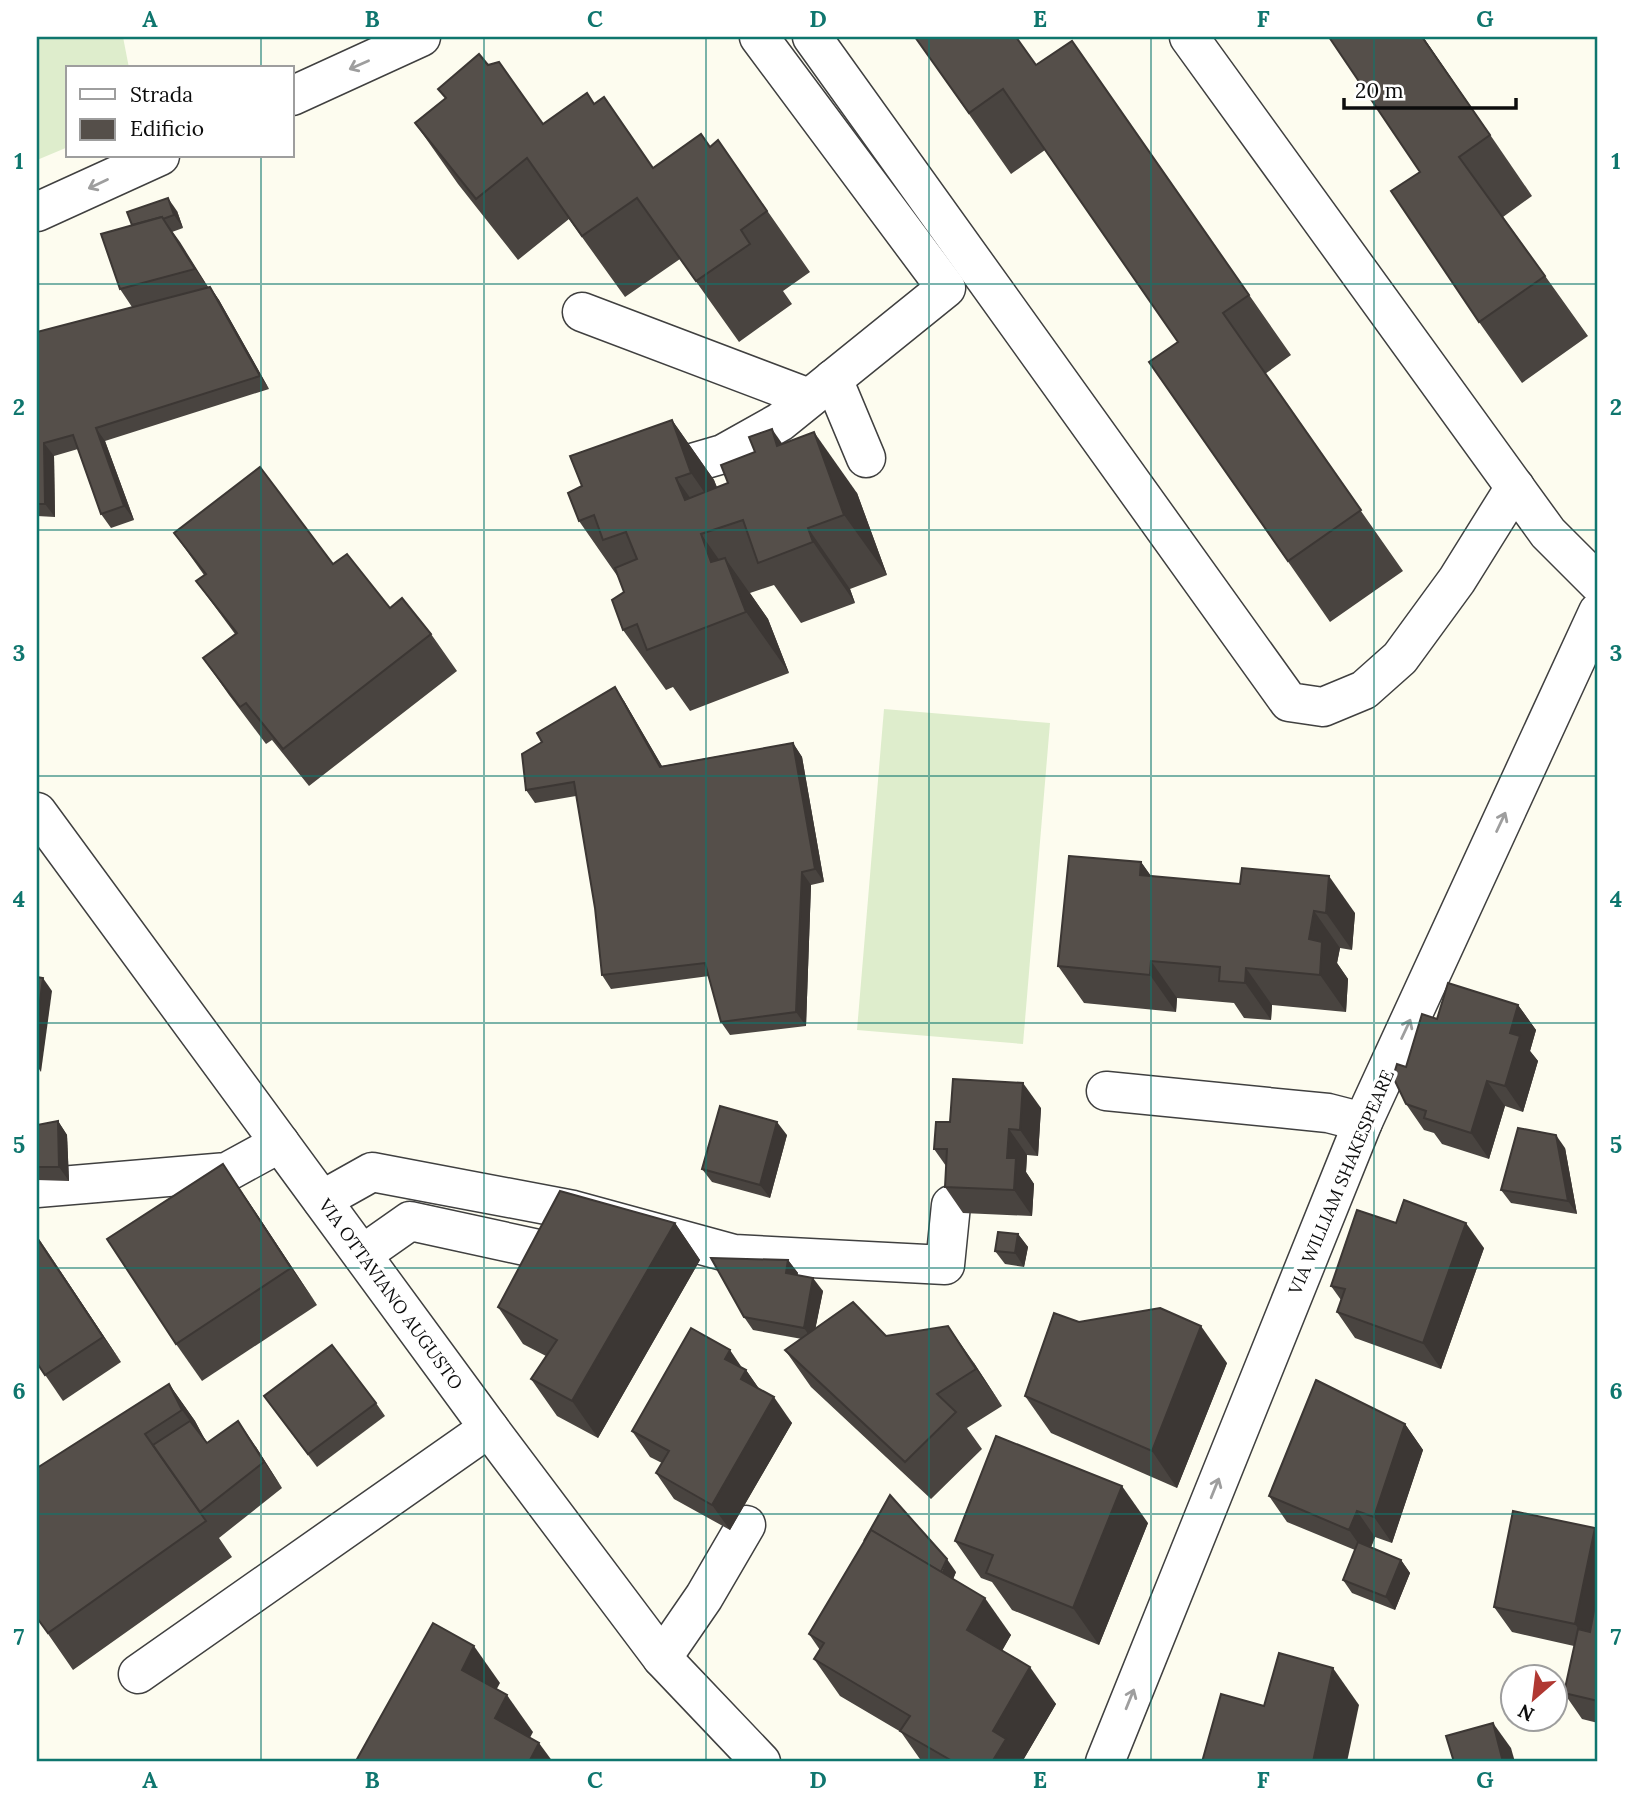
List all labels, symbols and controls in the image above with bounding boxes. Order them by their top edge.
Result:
text: A [142,4,158,33]
text: B [364,4,380,33]
text: C [587,4,603,33]
text: D [809,4,827,33]
text: E [1033,4,1047,33]
text: F [1256,4,1270,33]
text: G [1476,4,1494,33]
one-way arrow [349,59,370,72]
legend [66,66,294,158]
scale bar [1344,66,1516,110]
text: 20 m [1355,77,1404,104]
text: Strada [130,81,193,108]
text: Edificio [130,115,204,142]
text: 1 [14,146,24,175]
text: 1 [1611,146,1621,175]
one-way arrow [88,178,110,191]
text: 2 [13,392,25,421]
text: 2 [1610,392,1622,421]
text: 3 [13,638,25,667]
text: 3 [1610,638,1622,667]
one-way arrow [1495,812,1508,834]
text: 4 [13,884,25,913]
text: 4 [1610,884,1622,913]
one-way arrow [1400,1019,1413,1040]
street label: VIA WILLIAM SHAKESPEARE [1283,1066,1399,1299]
text: 5 [13,1130,25,1159]
text: 5 [1610,1130,1622,1159]
street label: VIA OTTAVIANO AUGUSTO [313,1193,468,1394]
text: 6 [12,1376,26,1405]
text: 6 [1609,1376,1623,1405]
one-way arrow [1210,1478,1223,1499]
text: 7 [14,1622,25,1651]
text: 7 [1611,1622,1622,1651]
north arrow [1498,1662,1568,1732]
one-way arrow [1125,1689,1138,1710]
text: N [1514,1699,1538,1727]
text: A [142,1765,158,1794]
text: B [364,1765,380,1794]
text: C [587,1765,603,1794]
text: D [809,1765,827,1794]
text: E [1033,1765,1047,1794]
text: F [1256,1765,1270,1794]
text: G [1476,1765,1494,1794]

